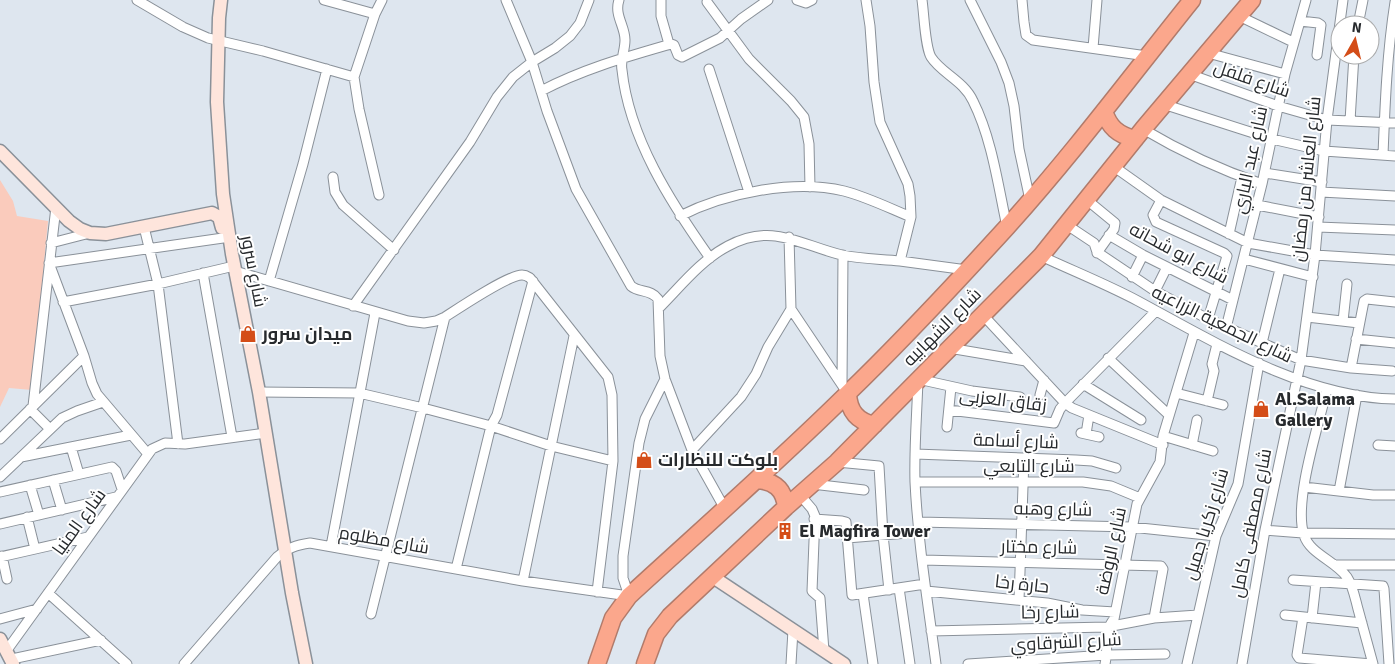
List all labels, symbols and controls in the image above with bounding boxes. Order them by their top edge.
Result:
north arrow [1330,15,1380,65]
text: N [1351,19,1363,37]
street label: شارع فلفل [1211,56,1293,103]
street label: شارع العاشر من رمضان [1286,95,1327,263]
street label: شارع عبد الباري [1228,104,1275,217]
street label: شارع ابو شحاته [1125,218,1232,289]
street label: شارع سرور [235,232,272,309]
street label: شارع الجمعية الزراعيه [1148,280,1296,369]
street label: شارع الشهابيه [898,283,986,371]
place label: ميدان سرور [261,323,352,345]
shop icon: ميدان سرور [238,324,258,344]
street label: زقاق العزبى [958,384,1048,417]
place label: Al.Salama Gallery [1275,388,1355,431]
shop icon: Al.Salama Gallery [1251,399,1271,419]
street label: شارع أسامة [973,429,1059,454]
street label: شارع مصطفى كامل [1226,447,1277,600]
place label: بلوكت للنظارات [658,449,778,471]
shop icon: بلوكت للنظارات [634,450,654,470]
street label: شارع التابعي [983,455,1075,480]
street label: شارع زكريا جميل [1179,465,1234,583]
street label: شارع المنيا [48,485,111,560]
street label: شارع وهبه [1013,497,1093,522]
street label: شارع الروضة [1091,505,1132,597]
place label: El Magfira Tower [799,520,931,542]
street label: شارع مظلوم [337,521,431,560]
building icon: El Magfira Tower [775,521,795,541]
street label: شارع مختار [1000,535,1077,560]
street label: حارة رخا [994,570,1050,598]
street label: شارع رخا [1020,600,1080,625]
street label: شارع الشرقاوي [1010,628,1122,659]

